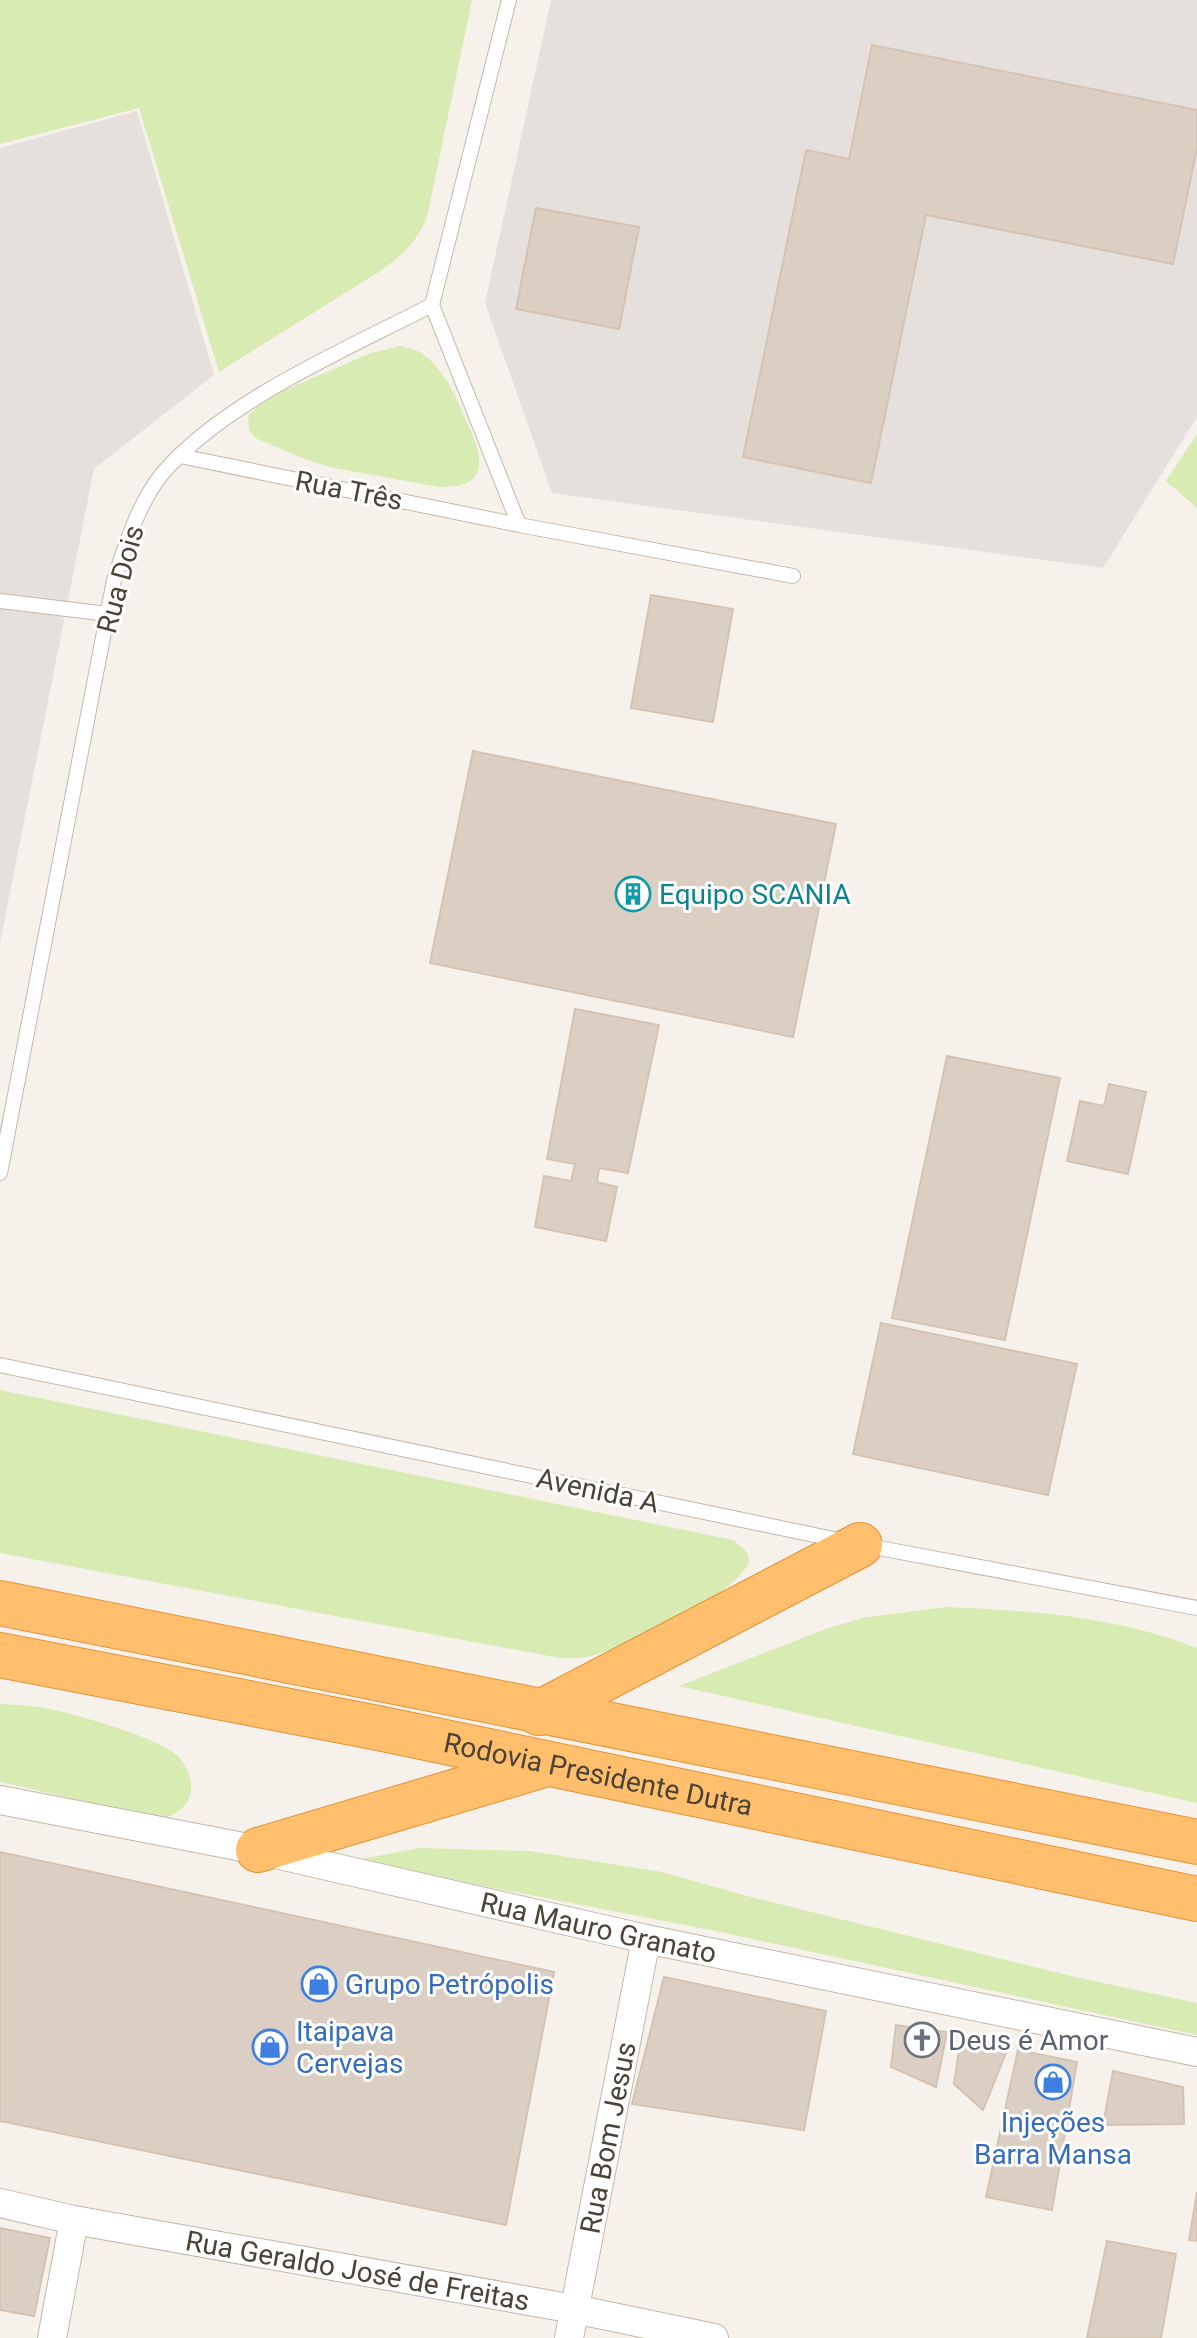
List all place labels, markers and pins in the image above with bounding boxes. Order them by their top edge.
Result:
building icon: Equipo SCANIA [614,875,652,913]
place label: Equipo SCANIA [659,878,851,911]
shop icon: Grupo Petrópolis [300,1965,338,2003]
place label: Grupo Petrópolis [345,1968,554,2001]
place label: Itaipava Cervejas [296,2015,403,2080]
church icon: Deus é Amor [903,2021,941,2059]
place label: Deus é Amor [948,2024,1109,2057]
shop icon: Itaipava Cervejas [251,2028,289,2066]
shop icon: Injeções Barra Mansa [1034,2063,1072,2101]
place label: Injeções Barra Mansa [974,2106,1132,2171]

